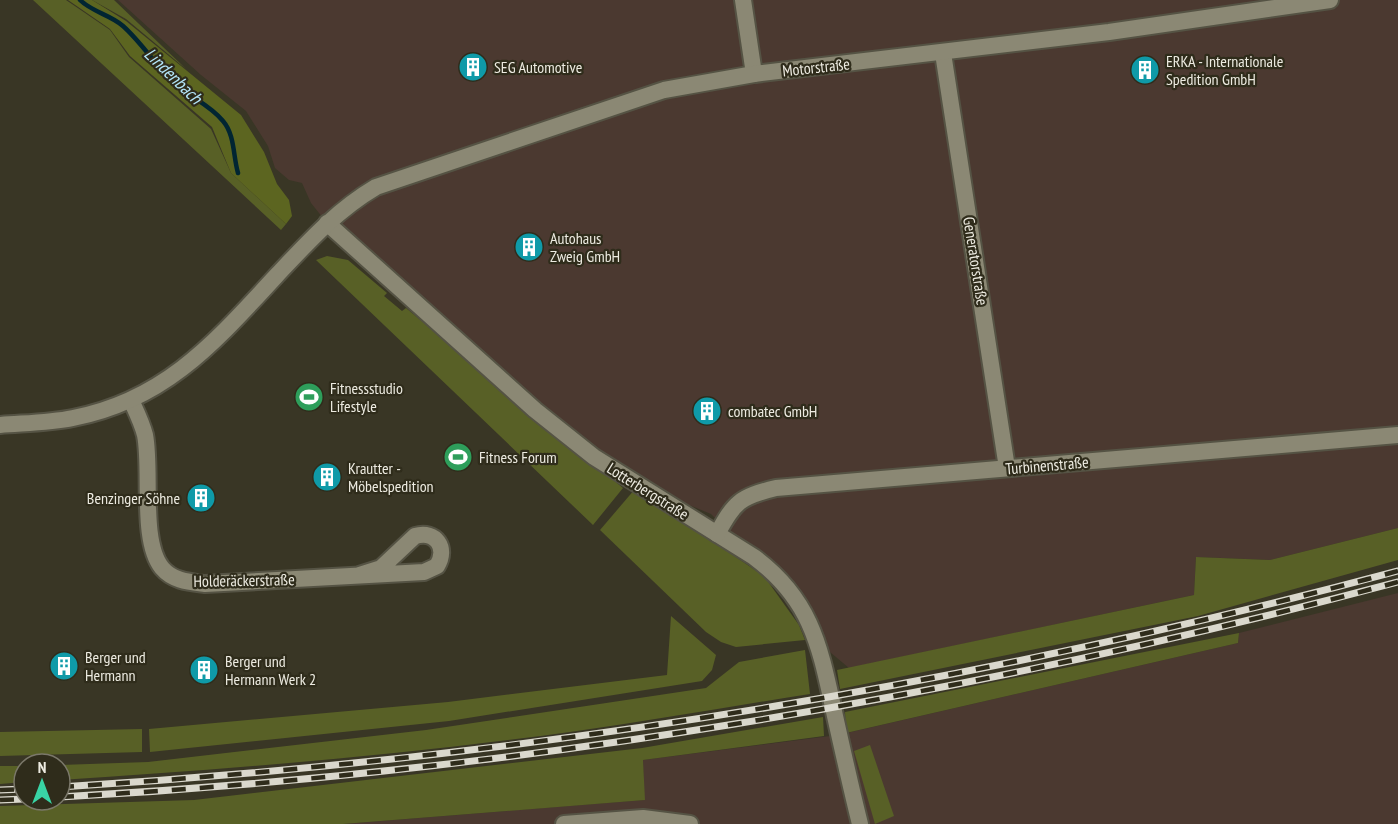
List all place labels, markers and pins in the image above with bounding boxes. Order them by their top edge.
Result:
building icon: SEG Automotive [457,51,489,83]
place label: ERKA - Internationale Spedition GmbH [1166,51,1283,89]
building icon: ERKA - Internationale Spedition GmbH [1129,54,1161,86]
place label: SEG Automotive [494,57,582,77]
place label: Autohaus Zweig GmbH [550,228,620,266]
building icon: Autohaus Zweig GmbH [513,231,545,263]
place label: Fitnessstudio Lifestyle [330,378,403,416]
sports icon: Fitnessstudio Lifestyle [293,381,325,413]
building icon: combatec GmbH [691,395,723,427]
place label: combatec GmbH [728,401,817,421]
sports icon: Fitness Forum [442,441,474,473]
place label: Fitness Forum [479,447,557,467]
place label: Krautter - Möbelspedition [348,458,434,496]
building icon: Krautter - Möbelspedition [311,461,343,493]
building icon: Benzinger Söhne [185,482,217,514]
place label: Benzinger Söhne [87,488,180,508]
place label: Berger und Hermann [85,647,146,685]
building icon: Berger und Hermann [48,650,80,682]
place label: Berger und Hermann Werk 2 [225,651,316,689]
building icon: Berger und Hermann Werk 2 [188,654,220,686]

